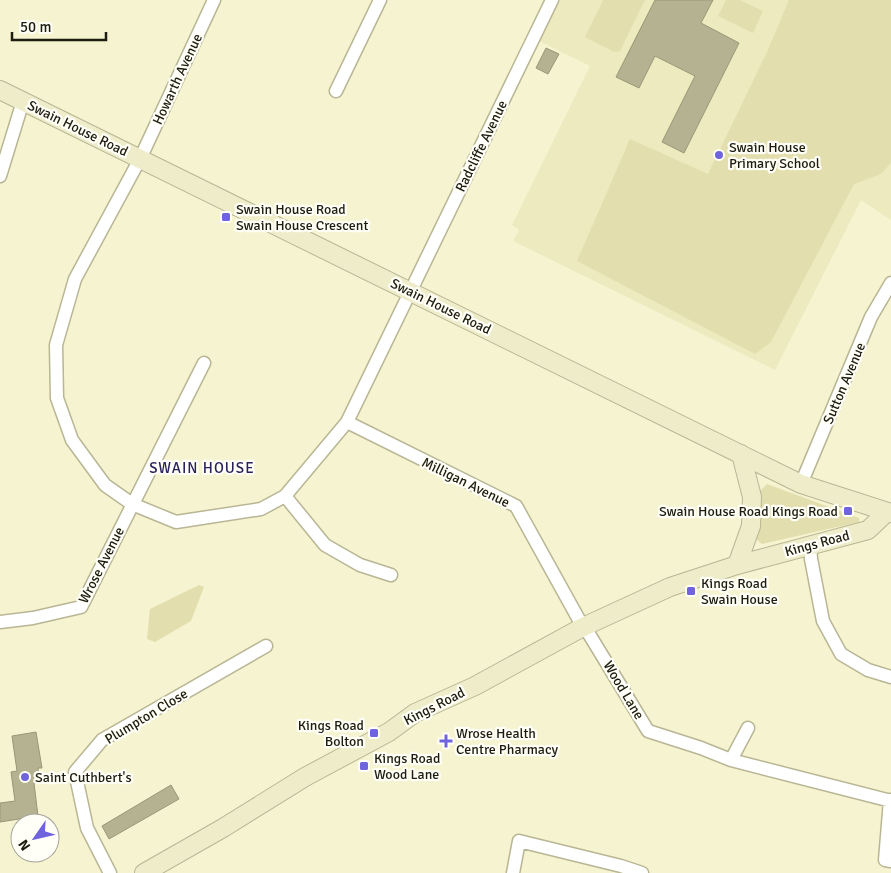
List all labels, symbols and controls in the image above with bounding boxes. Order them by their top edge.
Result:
scale bar [12,10,106,42]
text: 50 m [20,18,51,36]
street label: Howarth Avenue [149,31,206,127]
street label: Swain House Road [25,97,131,160]
street label: Radcliffe Avenue [452,98,511,195]
place label: Swain House Primary School [729,139,820,172]
marker: Swain House Primary School [713,149,725,161]
place label: Swain House Road Swain House Crescent [236,201,368,234]
marker: Swain House Road Swain House Crescent [220,211,232,223]
street label: Swain House Road [388,275,494,338]
street label: Sutton Avenue [820,340,869,427]
street label: Milligan Avenue [419,454,513,511]
district label: SWAIN HOUSE [149,459,255,477]
place label: Swain House Road Kings Road [659,503,838,520]
marker: Swain House Road Kings Road [842,505,854,517]
street label: Wrose Avenue [75,524,128,606]
street label: Kings Road [783,527,851,560]
place label: Kings Road Swain House [701,575,778,608]
marker: Kings Road Swain House [685,585,697,597]
street label: Wood Lane [599,658,648,723]
street label: Kings Road [401,684,468,729]
street label: Plumpton Close [102,685,191,748]
place label: Kings Road Bolton [298,717,364,750]
place label: Wrose Health Centre Pharmacy [456,725,558,758]
marker: Kings Road Bolton [368,727,380,739]
marker: Wrose Health Centre Pharmacy [440,735,452,747]
place label: Kings Road Wood Lane [374,750,440,783]
marker: Kings Road Wood Lane [358,760,370,772]
place label: Saint Cuthbert's [35,769,132,786]
marker: Saint Cuthbert's [19,771,31,783]
north arrow [10,813,60,863]
text: N [15,836,34,854]

